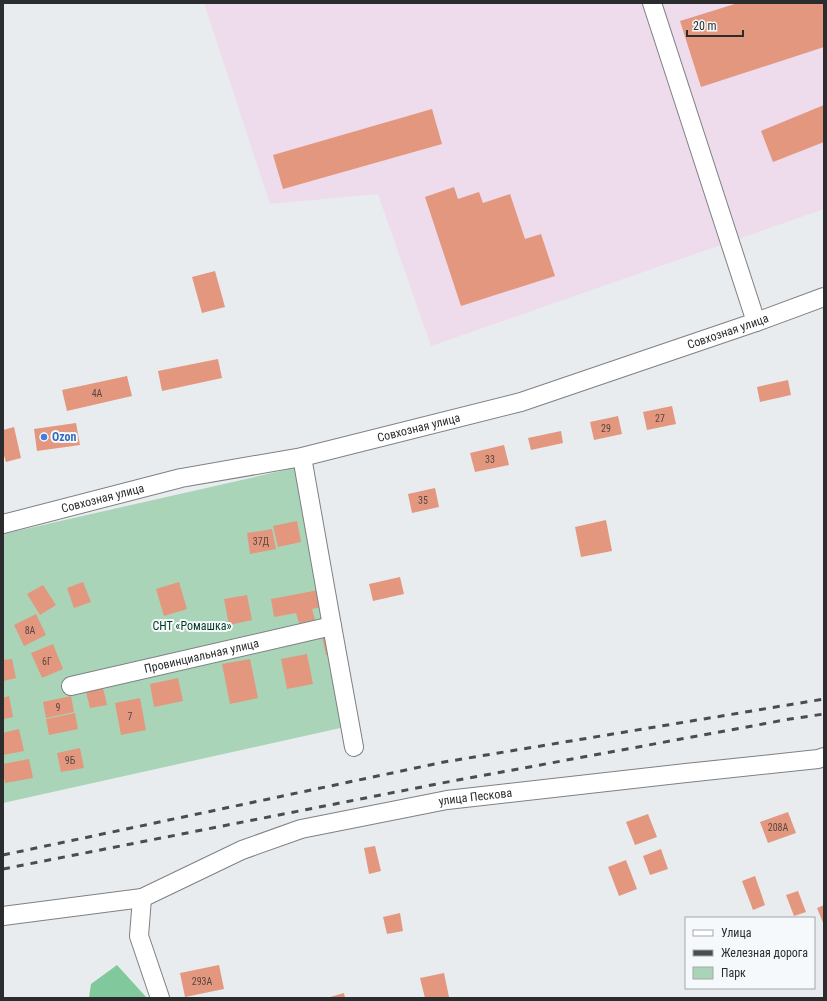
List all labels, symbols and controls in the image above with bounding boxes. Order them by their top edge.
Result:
scale bar [687,12,743,38]
text: 20 m [693,19,717,33]
street label: Совхозная улица [685,311,771,352]
house number: 4А [92,388,103,399]
street label: Совхозная улица [376,410,462,445]
house number: 27 [655,413,665,424]
house number: 29 [601,423,611,434]
place label: Ozon [52,430,77,444]
marker: Ozon [39,432,49,442]
house number: 33 [485,454,495,465]
street label: Совхозная улица [60,481,146,516]
house number: 35 [418,495,428,506]
house number: 37Д [253,536,270,547]
park label: СНТ «Ромашка» [153,619,231,633]
house number: 8А [25,625,36,636]
street label: Провинциальная улица [143,636,261,676]
house number: 6Г [42,656,52,667]
house number: 9 [56,702,61,713]
house number: 7 [128,711,133,722]
house number: 9Б [65,755,76,766]
street label: улица Пескова [437,786,513,809]
house number: 208А [768,822,789,833]
legend [685,917,815,989]
text: Улица [721,926,752,940]
text: Железная дорога [721,946,808,960]
text: Парк [721,966,746,980]
house number: 293А [192,976,213,987]

